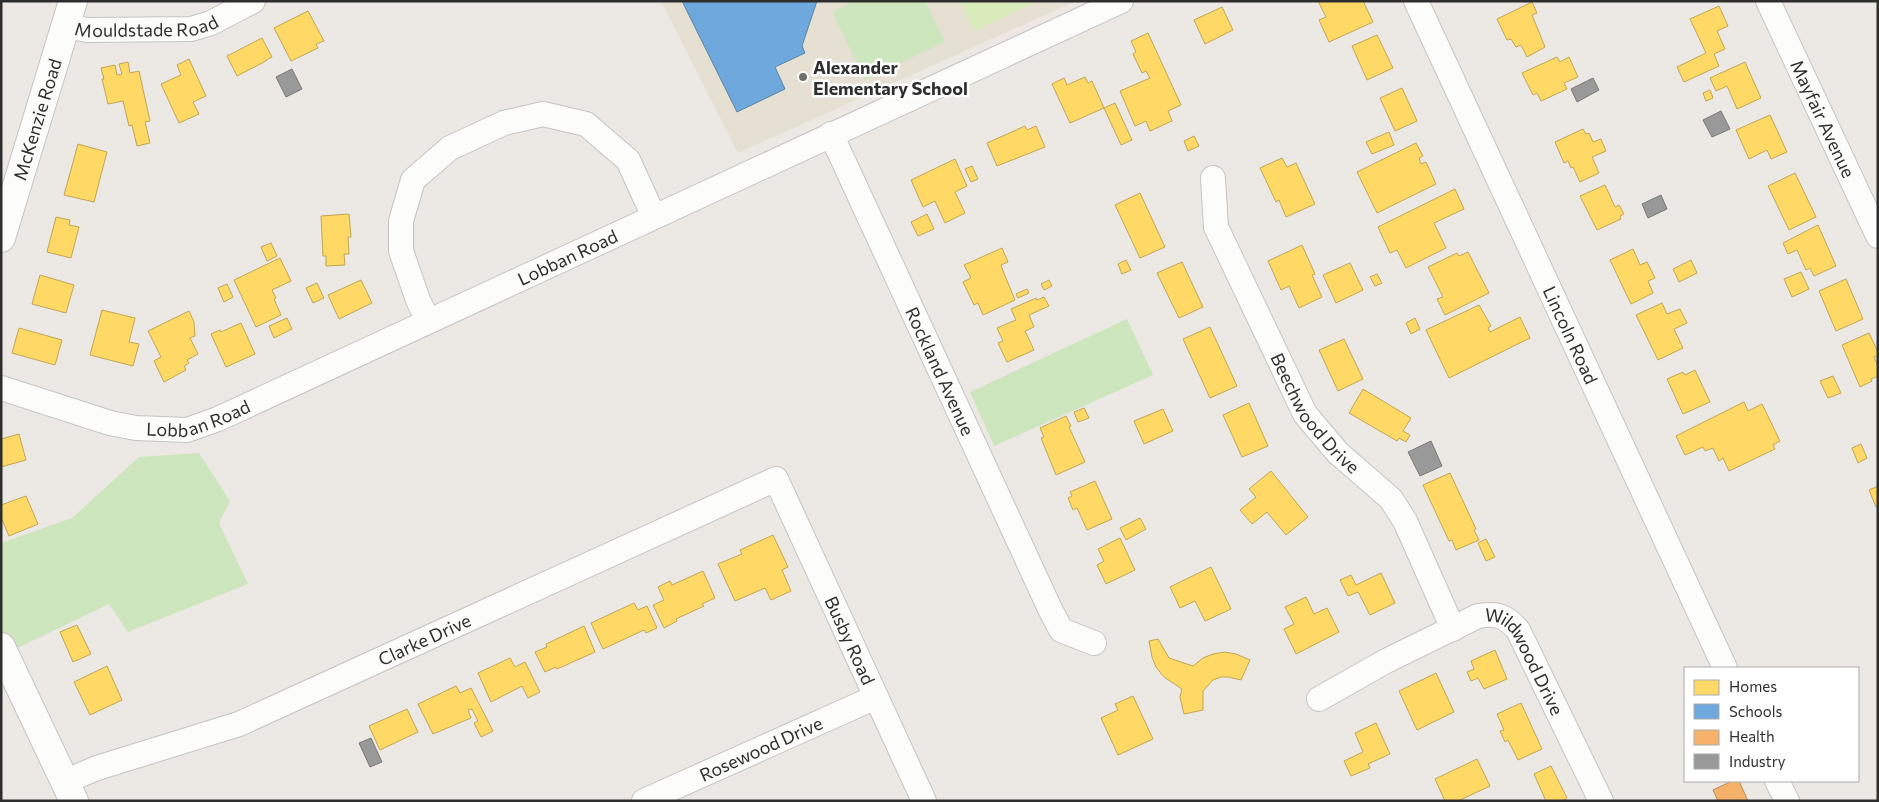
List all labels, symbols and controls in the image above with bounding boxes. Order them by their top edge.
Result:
street label: Mouldstade Road [73,10,222,42]
street label: McKenzie Road [8,56,66,183]
place label: Alexander Elementary School [813,56,968,99]
street label: Mayfair Avenue [1786,56,1860,181]
marker: Alexander Elementary School [797,71,809,83]
street label: Lobban Road [514,225,621,290]
street label: Lincoln Road [1539,282,1603,387]
street label: Rockland Avenue [901,303,979,439]
street label: Beechwood Drive [1266,349,1364,478]
street label: Lobban Road [146,395,253,441]
street label: Busby Road [820,592,880,688]
street label: Wildwood Drive [1484,603,1568,718]
street label: Clarke Drive [375,609,474,670]
legend [1684,667,1859,782]
text: Homes [1729,677,1777,695]
text: Schools [1729,702,1783,720]
street label: Rosewood Drive [696,711,826,786]
text: Health [1729,727,1775,745]
text: Industry [1729,752,1786,770]

